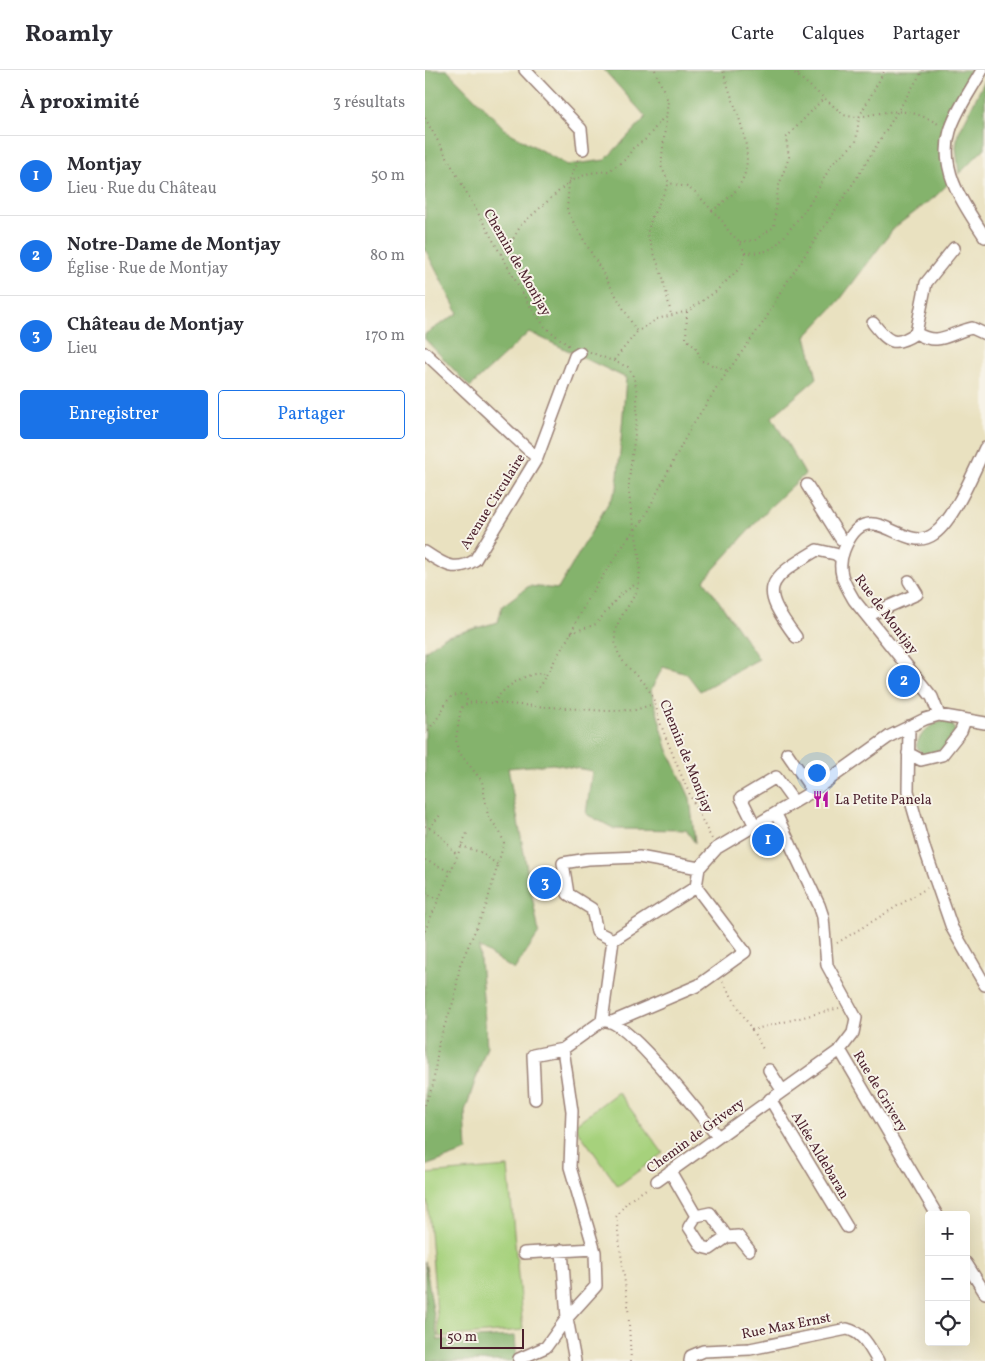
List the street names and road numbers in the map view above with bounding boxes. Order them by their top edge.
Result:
street label: Chemin de Montjay [478,206,555,320]
street label: Avenue Circulaire [456,450,531,553]
street label: Rue de Montjay [849,571,922,659]
street label: Chemin de Montjay [654,697,717,817]
street label: Rue de Grivery [848,1047,912,1136]
street label: Chemin de Grivery [643,1094,749,1178]
street label: Allée Aldebaran [786,1109,853,1203]
street label: Rue Max Ernst [740,1309,833,1344]

